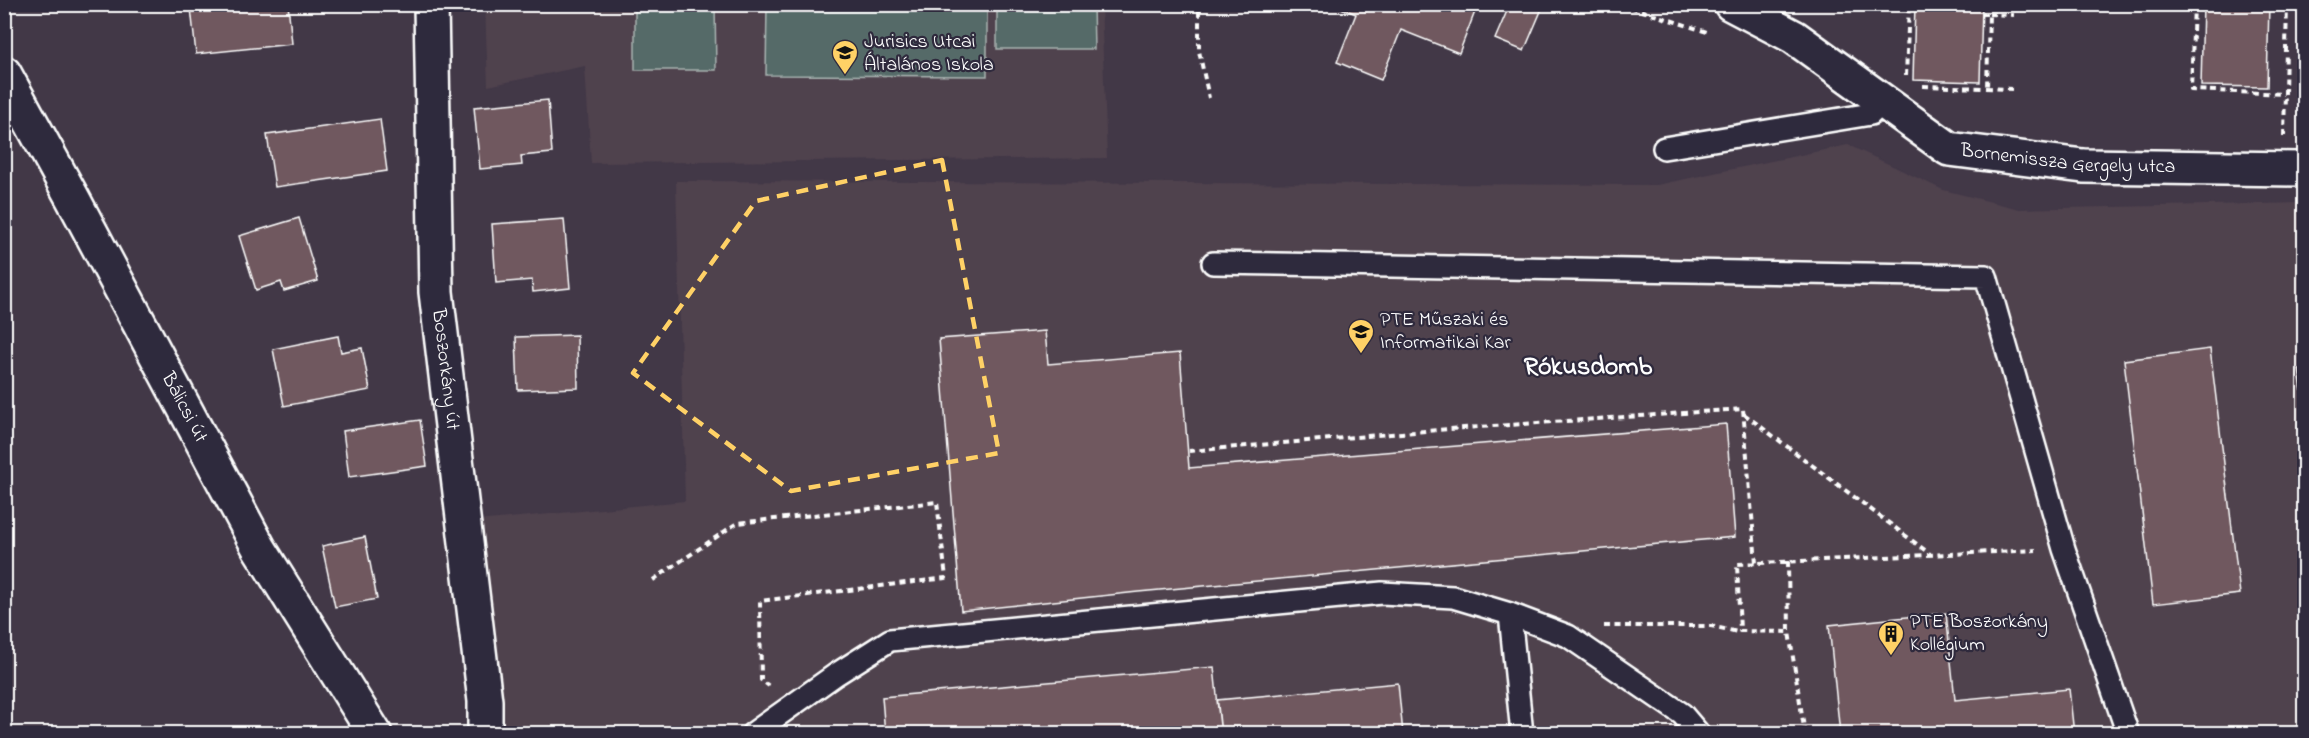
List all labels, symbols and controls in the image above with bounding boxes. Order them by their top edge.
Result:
place label: Jurisics Utcai Általános Iskola [864,28,994,80]
school or university icon: Jurisics Utcai Általános Iskola [830,38,860,76]
street label: Bornemissza Gergely utca [1958,136,2176,182]
street label: Boszorkány út [423,306,467,432]
place label: PTE Műszaki és Informatikai Kar [1380,306,1512,358]
school or university icon: PTE Műszaki és Informatikai Kar [1346,317,1376,355]
district label: Rókusdomb [1524,349,1653,387]
street label: Bálicsi út [153,366,215,448]
place label: PTE Boszorkány Kollégium [1910,608,2048,661]
building icon: PTE Boszorkány Kollégium [1876,619,1906,657]

